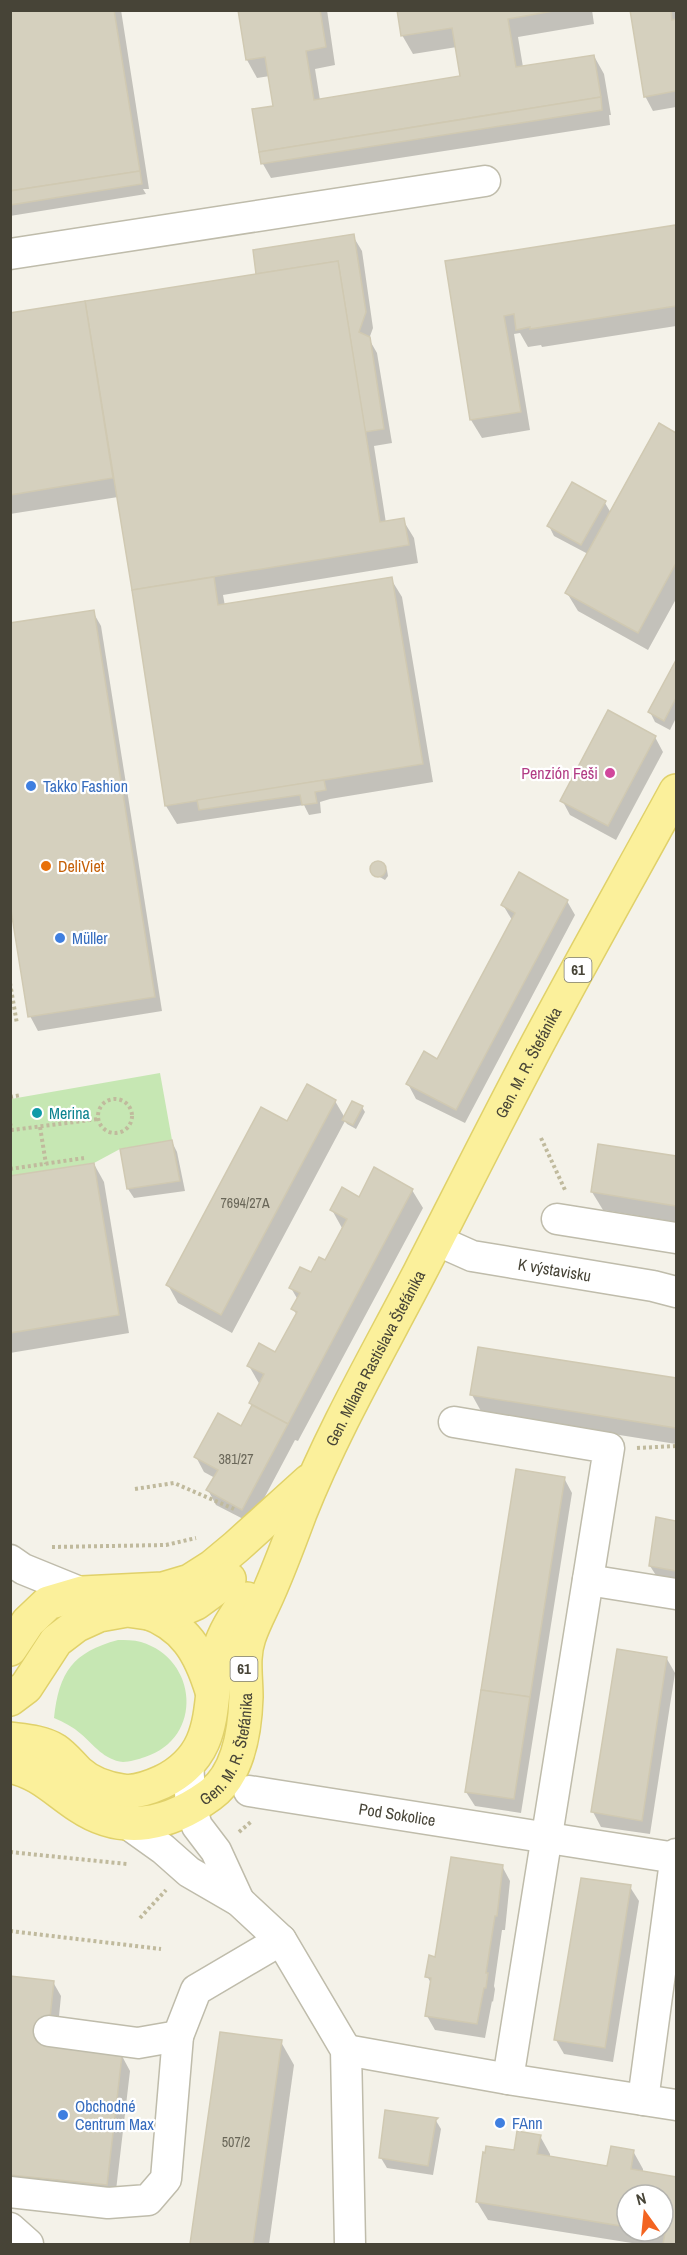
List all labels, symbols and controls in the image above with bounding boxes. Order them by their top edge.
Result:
place label: Penzión Feši [521,762,598,784]
marker: Penzión Feši [603,766,617,780]
place label: Takko Fashion [43,775,128,797]
marker: Takko Fashion [24,779,38,793]
place label: DeliViet [58,855,105,877]
marker: DeliViet [39,859,53,873]
place label: Müller [72,927,108,949]
marker: Müller [53,931,67,945]
road number: 61 [564,958,592,982]
street label: Gen. M. R. Štefánika [490,1002,567,1122]
place label: Merina [49,1102,91,1124]
marker: Merina [30,1106,44,1120]
house number: 7694/27A [220,1194,270,1212]
street label: K výstavisku [516,1253,593,1287]
street label: Gen. Milana Rastislava Štefánika [320,1266,430,1450]
house number: 381/27 [218,1450,254,1468]
road number: 61 [230,1657,258,1681]
street label: Gen. M. R. Štefánika [195,1692,257,1810]
street label: Pod Sokolice [357,1797,437,1831]
place label: Obchodné Centrum Max [75,2095,154,2135]
marker: Obchodné Centrum Max [56,2108,70,2122]
place label: FAnn [512,2112,543,2134]
marker: FAnn [493,2116,507,2130]
house number: 507/2 [222,2133,250,2151]
north arrow [615,2183,675,2243]
text: N [634,2187,649,2210]

